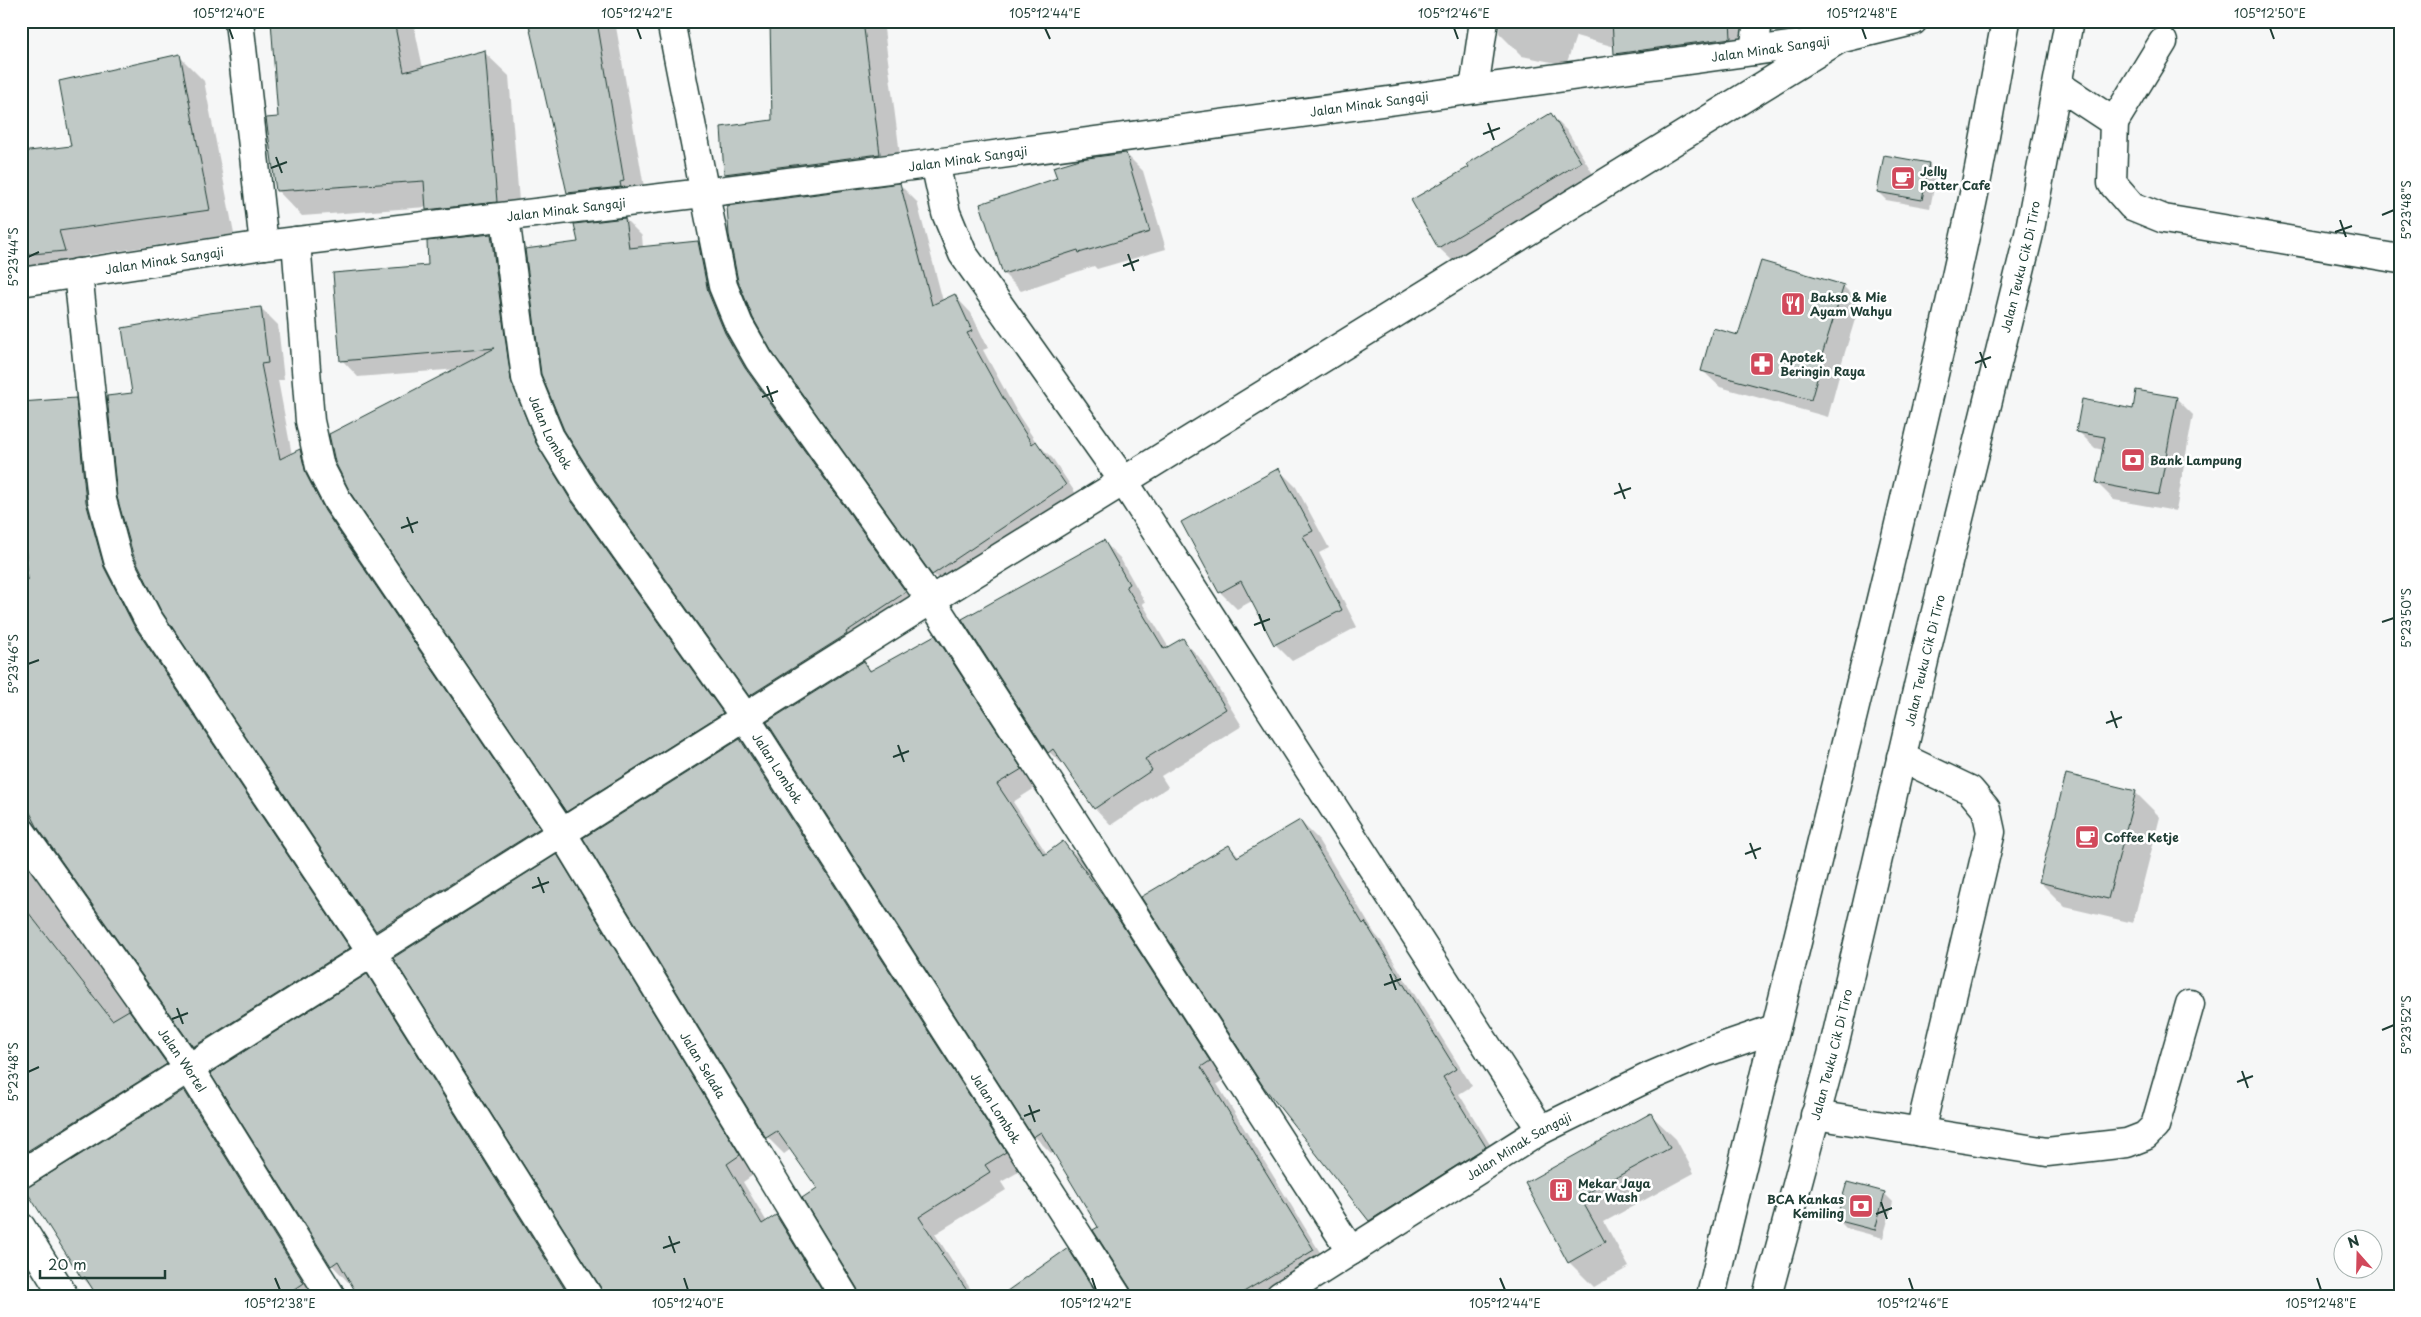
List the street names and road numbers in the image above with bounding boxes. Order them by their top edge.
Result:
street label: Jalan Minak Sangaji [1710,31,1831,66]
street label: Jalan Minak Sangaji [1309,87,1430,121]
street label: Jalan Minak Sangaji [907,141,1029,175]
street label: Jalan Minak Sangaji [505,193,627,225]
street label: Jalan Teuku Cik Di Tiro [1996,199,2044,335]
street label: Jalan Minak Sangaji [104,242,225,278]
street label: Jalan Lombok [525,392,577,473]
street label: Jalan Teuku Cik Di Tiro [1900,592,1949,728]
street label: Jalan Lombok [748,729,808,808]
street label: Jalan Teuku Cik Di Tiro [1806,987,1856,1122]
street label: Jalan Wortel [154,1024,211,1095]
street label: Jalan Selada [676,1028,731,1102]
street label: Jalan Lombok [967,1069,1026,1147]
street label: Jalan Minak Sangaji [1463,1108,1574,1184]

